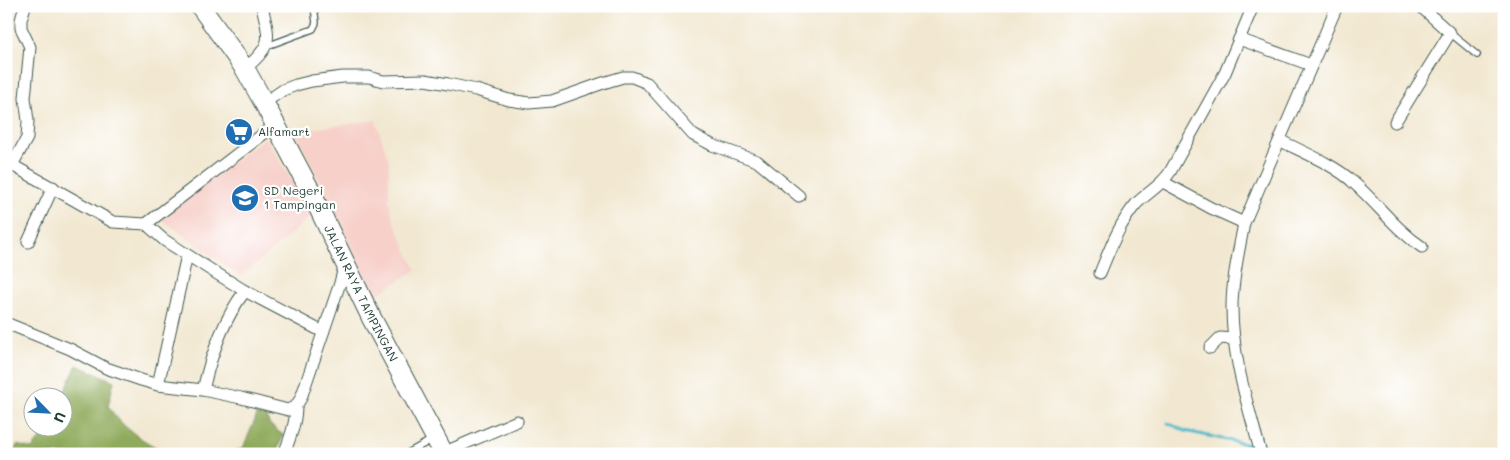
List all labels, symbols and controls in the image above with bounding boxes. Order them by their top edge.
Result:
supermarket icon: Alfamart [224,117,254,147]
place label: Alfamart [258,123,310,139]
place label: SD Negeri 1 Tampingan [264,182,336,212]
school or university icon: SD Negeri 1 Tampingan [230,183,260,213]
street label: JALAN RAYA TAMPINGAN [321,222,402,364]
north arrow [22,388,72,438]
text: U [50,409,71,426]

